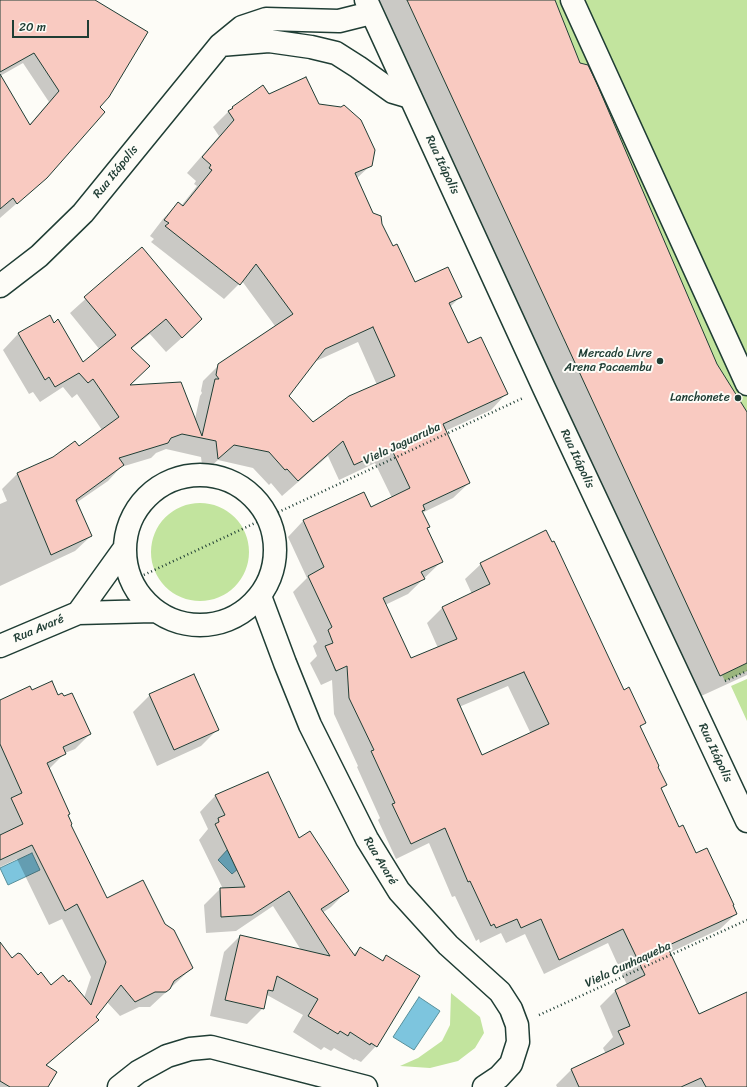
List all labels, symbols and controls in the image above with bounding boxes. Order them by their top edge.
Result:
scale bar [14,12,91,38]
text: 20 m [19,16,46,38]
street label: Rua Itápolis [422,133,462,197]
street label: Rua Itápolis [90,143,142,201]
place label: Mercado Livre Arena Pacaembu [564,347,652,375]
marker: Mercado Livre Arena Pacaembu [655,356,665,366]
place label: Lanchonete [670,391,730,405]
marker: Lanchonete [733,393,743,403]
street label: Viela Jaguaruba [361,420,443,468]
street label: Rua Itápolis [557,427,597,491]
street label: Rua Avaré [12,612,66,646]
street label: Rua Itápolis [695,721,735,785]
street label: Rua Avaré [360,834,400,888]
street label: Viela Cunhaqueba [583,939,673,991]

